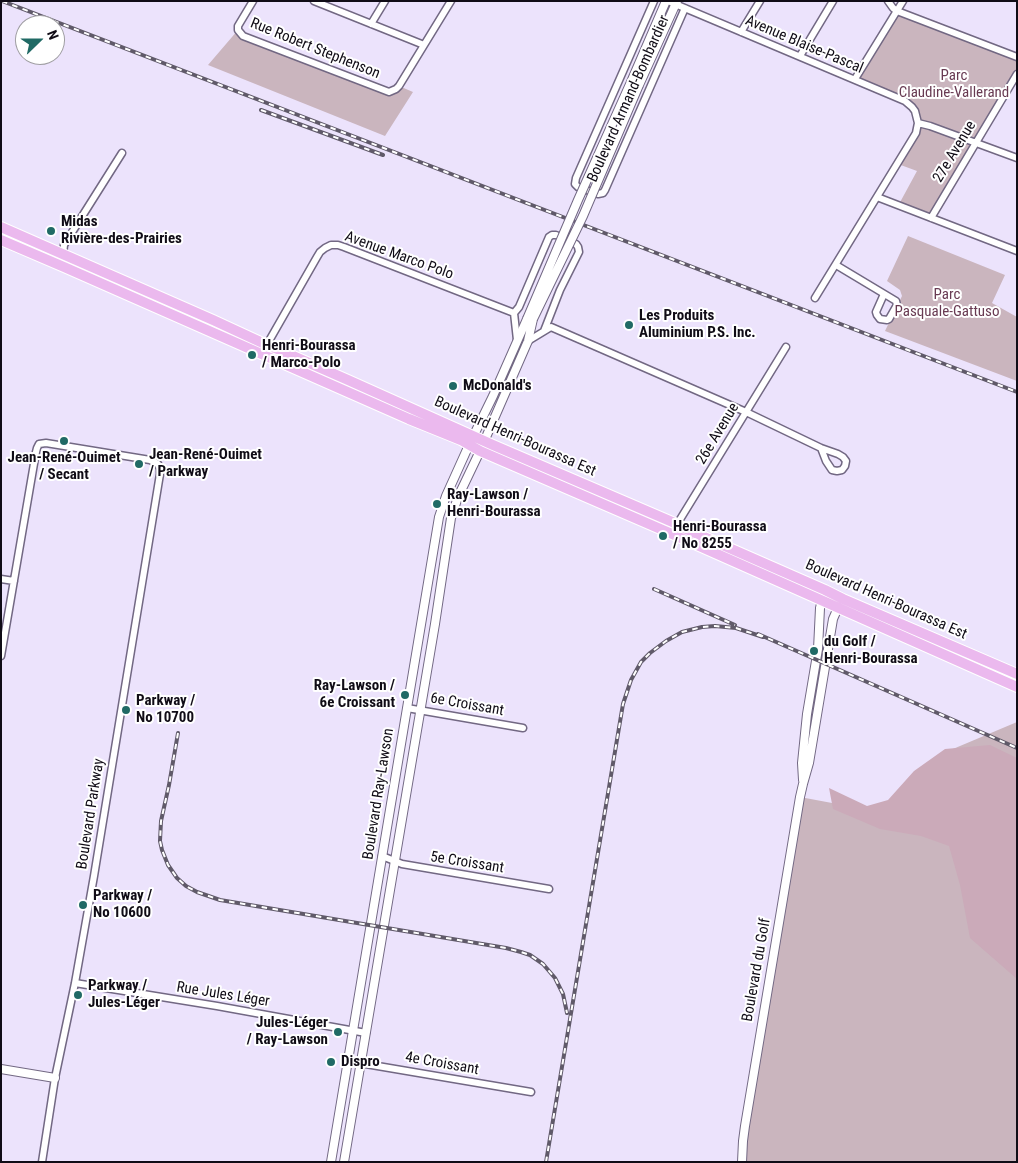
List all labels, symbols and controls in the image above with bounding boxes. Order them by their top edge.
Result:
street label: Avenue Blaise-Pascal [742,12,866,78]
street label: Boulevard Armand-Bombardier [584,13,674,185]
north arrow [15,15,65,65]
street label: Rue Robert Stephenson [248,15,382,83]
text: N [44,28,62,42]
park label: Parc Claudine-Vallerand [899,67,1009,102]
street label: 27e Avenue [930,118,980,186]
place label: Midas Rivière-des-Prairies [61,213,182,248]
marker: Midas Rivière-des-Prairies [45,225,57,237]
street label: Avenue Marco Polo [342,228,456,284]
park label: Parc Pasquale-Gattuso [895,286,999,321]
place label: Les Produits Aluminium P.S. Inc. [639,307,756,342]
marker: Les Produits Aluminium P.S. Inc. [623,319,635,331]
place label: Henri-Bourassa / Marco-Polo [262,337,356,372]
marker: Henri-Bourassa / Marco-Polo [246,349,258,361]
place label: McDonald's [463,377,531,395]
marker: McDonald's [447,380,459,392]
street label: Boulevard Henri-Bourassa Est [431,393,599,481]
street label: 26e Avenue [693,400,743,468]
marker: Jean-René-Ouimet / Secant [58,435,70,447]
place label: Jean-René-Ouimet / Parkway [149,446,262,481]
place label: Jean-René-Ouimet / Secant [8,449,120,484]
marker: Jean-René-Ouimet / Parkway [133,458,145,470]
place label: Ray-Lawson / Henri-Bourassa [447,486,541,521]
marker: Ray-Lawson / Henri-Bourassa [431,498,443,510]
place label: Henri-Bourassa / No 8255 [673,518,767,553]
marker: Henri-Bourassa / No 8255 [657,530,669,542]
street label: Boulevard Henri-Bourassa Est [802,556,970,644]
place label: du Golf / Henri-Bourassa [824,633,918,668]
marker: du Golf / Henri-Bourassa [808,645,820,657]
place label: Ray-Lawson / 6e Croissant [314,677,395,712]
marker: Ray-Lawson / 6e Croissant [399,689,411,701]
street label: 6e Croissant [429,690,505,720]
place label: Parkway / No 10700 [136,692,195,727]
marker: Parkway / No 10700 [120,704,132,716]
street label: Boulevard Ray-Lawson [360,727,398,861]
street label: Boulevard Parkway [73,757,109,871]
street label: 5e Croissant [429,848,505,878]
place label: Parkway / No 10600 [93,887,152,922]
marker: Parkway / No 10600 [77,899,89,911]
street label: Boulevard du Golf [739,917,775,1023]
place label: Parkway / Jules-Léger [88,977,160,1012]
street label: Rue Jules Léger [175,979,271,1011]
marker: Parkway / Jules-Léger [72,989,84,1001]
place label: Jules-Léger / Ray-Lawson [247,1014,328,1049]
marker: Jules-Léger / Ray-Lawson [332,1026,344,1038]
street label: 4e Croissant [404,1049,480,1079]
place label: Dispro [341,1053,380,1071]
marker: Dispro [325,1056,337,1068]

